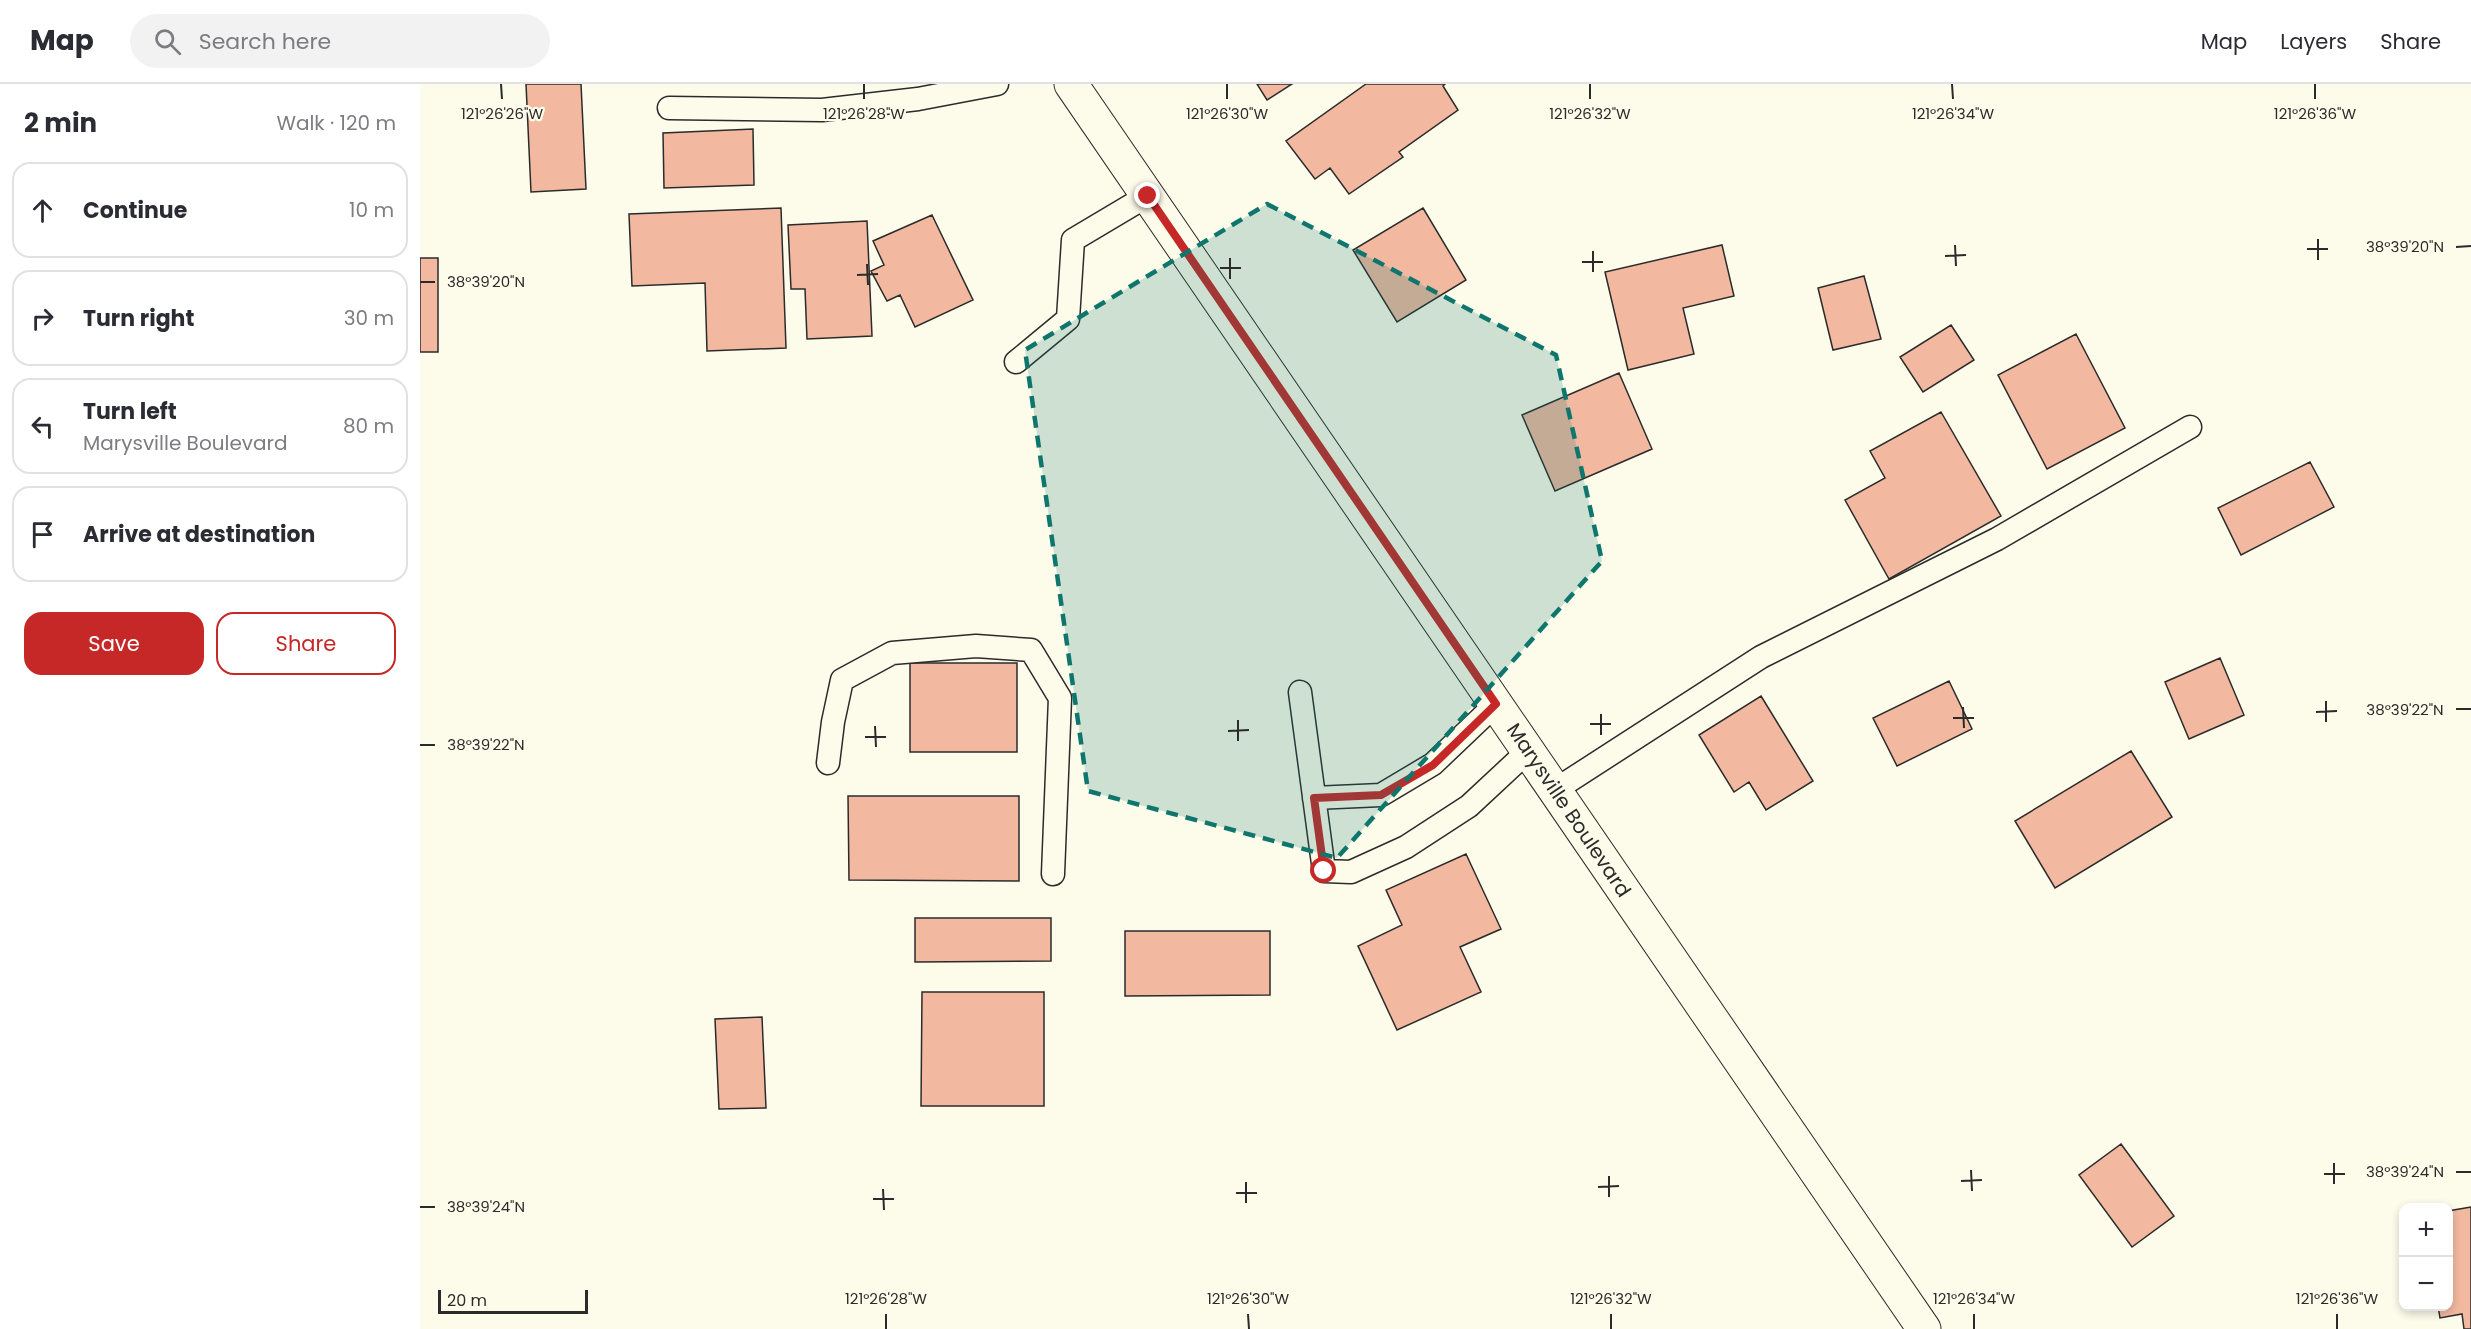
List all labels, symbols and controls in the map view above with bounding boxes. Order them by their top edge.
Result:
search box [130,14,550,68]
text: Map [30,21,94,60]
icon: search [151,25,184,58]
text: Search here [199,26,331,57]
text: Map [2201,27,2247,56]
text: Layers [2280,27,2347,56]
text: Share [2380,27,2441,56]
text: 121°26'26"W [461,103,543,124]
text: 121°26'28"W [823,103,905,124]
text: 121°26'30"W [1186,103,1268,124]
text: 121°26'32"W [1549,103,1631,124]
text: 121°26'34"W [1912,103,1994,124]
text: 121°26'36"W [2274,103,2357,124]
text: 2 min [24,105,97,141]
text: Walk · 120 m [276,109,396,137]
route end [1134,182,1160,208]
icon: ahead [26,194,59,227]
text: Continue [83,195,187,226]
text: 10 m [349,196,394,224]
text: 38°39'20"N [2366,236,2444,257]
text: 38°39'20"N [447,271,525,292]
icon: right [26,302,59,335]
text: Turn right [83,303,194,334]
text: 30 m [344,304,394,332]
text: Turn left [83,396,177,427]
icon: left [26,410,59,443]
text: 80 m [343,412,394,440]
text: Marysville Boulevard [83,429,288,457]
icon: arrive [26,518,59,551]
text: Arrive at destination [83,519,315,550]
button: Save [24,612,204,675]
button: Share [216,612,396,675]
text: 38°39'22"N [2366,699,2444,720]
street label: Marysville Boulevard [1500,717,1638,903]
text: 38°39'22"N [447,734,525,755]
route start [1310,857,1336,883]
text: 38°39'24"N [2366,1161,2444,1182]
text: 38°39'24"N [447,1196,525,1217]
map controls [2399,1203,2453,1311]
button: + [2399,1203,2453,1257]
button: − [2399,1257,2453,1311]
scale bar [438,1287,588,1314]
text: 121°26'28"W [845,1288,927,1309]
text: 121°26'30"W [1207,1288,1289,1309]
text: 121°26'32"W [1570,1288,1652,1309]
text: 121°26'34"W [1933,1288,2015,1309]
text: 121°26'36"W [2296,1288,2379,1309]
text: 20 m [447,1289,487,1312]

